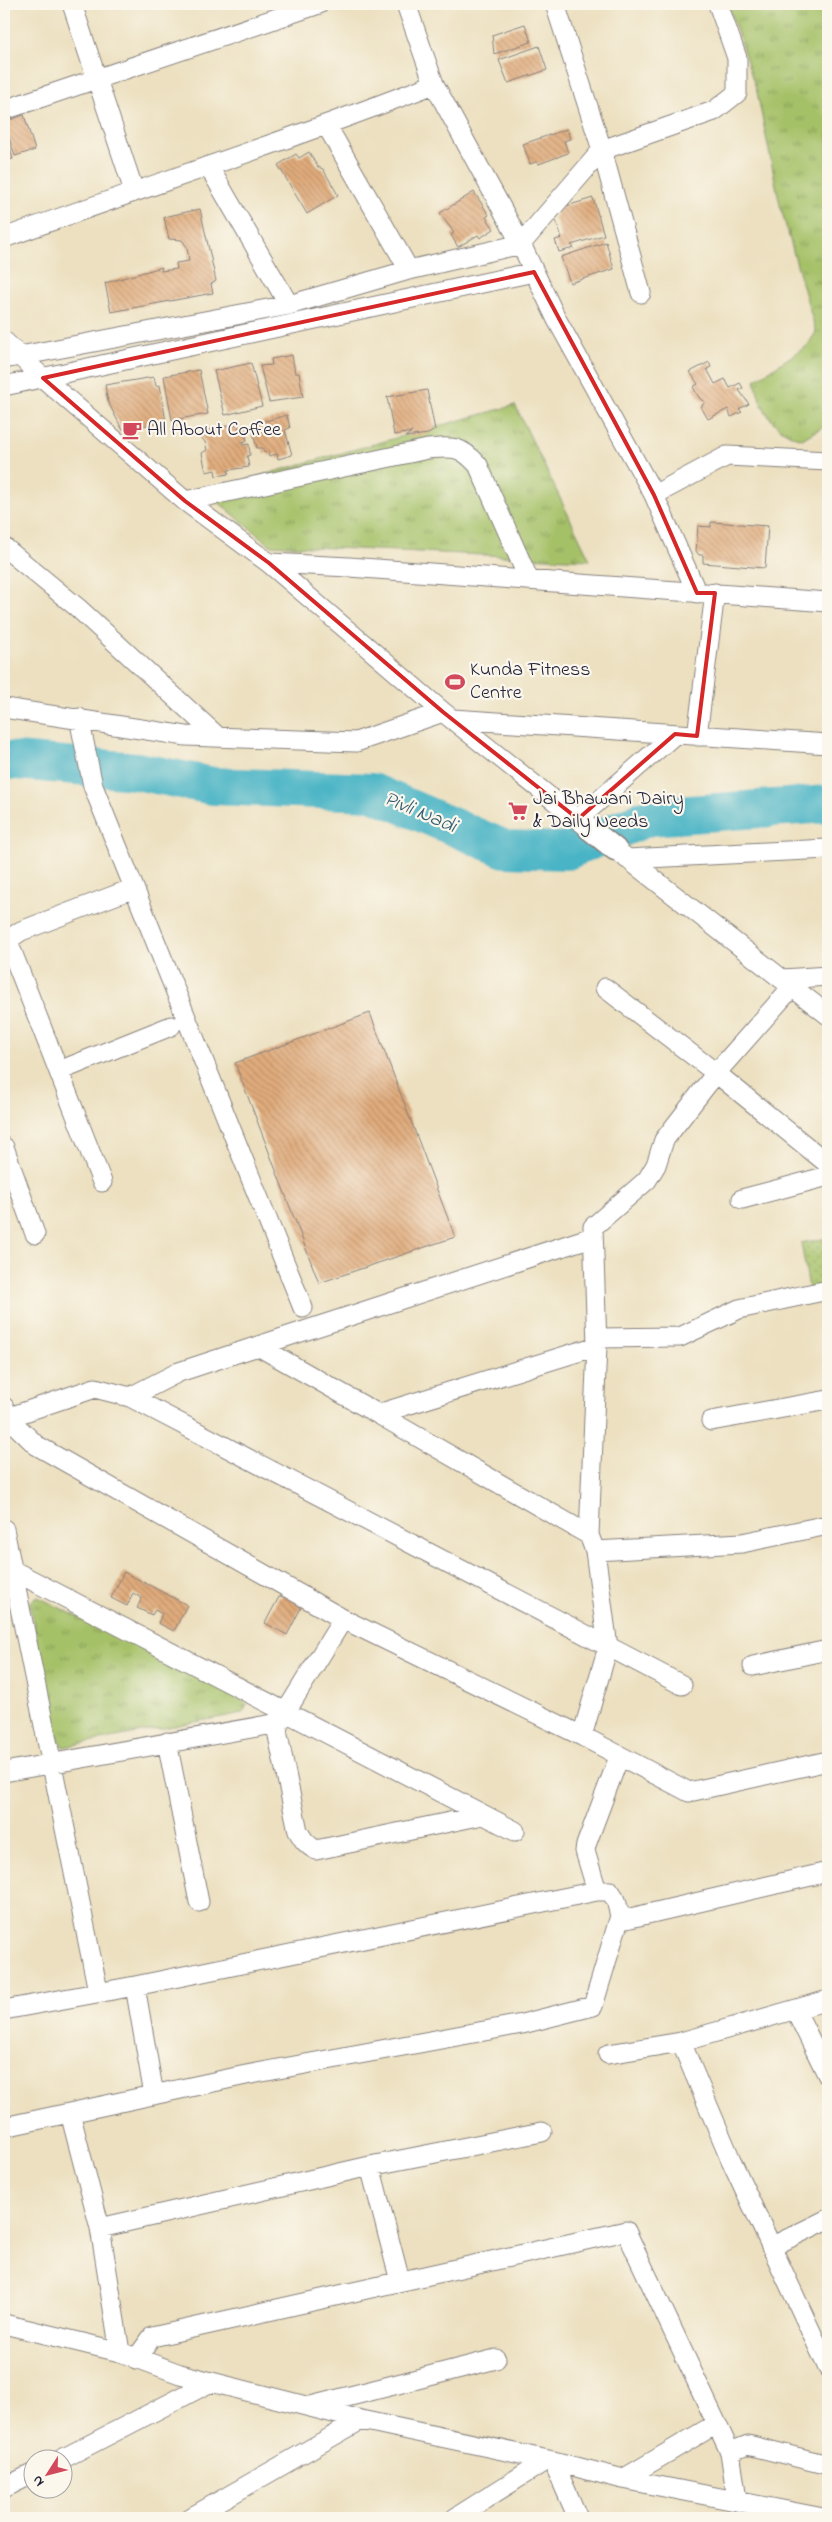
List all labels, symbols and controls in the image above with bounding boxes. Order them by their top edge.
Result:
place label: All About Coffee [147,416,281,445]
cafe icon: All About Coffee [121,419,143,441]
place label: Kunda Fitness Centre [470,656,590,708]
sports icon: Kunda Fitness Centre [444,671,466,693]
water label: Pivli Nadi [379,784,463,843]
place label: Jai Bhawani Dairy & Daily Needs [533,785,684,837]
supermarket icon: Jai Bhawani Dairy & Daily Needs [507,800,529,822]
north arrow [22,2450,72,2500]
text: N [27,2471,50,2491]

